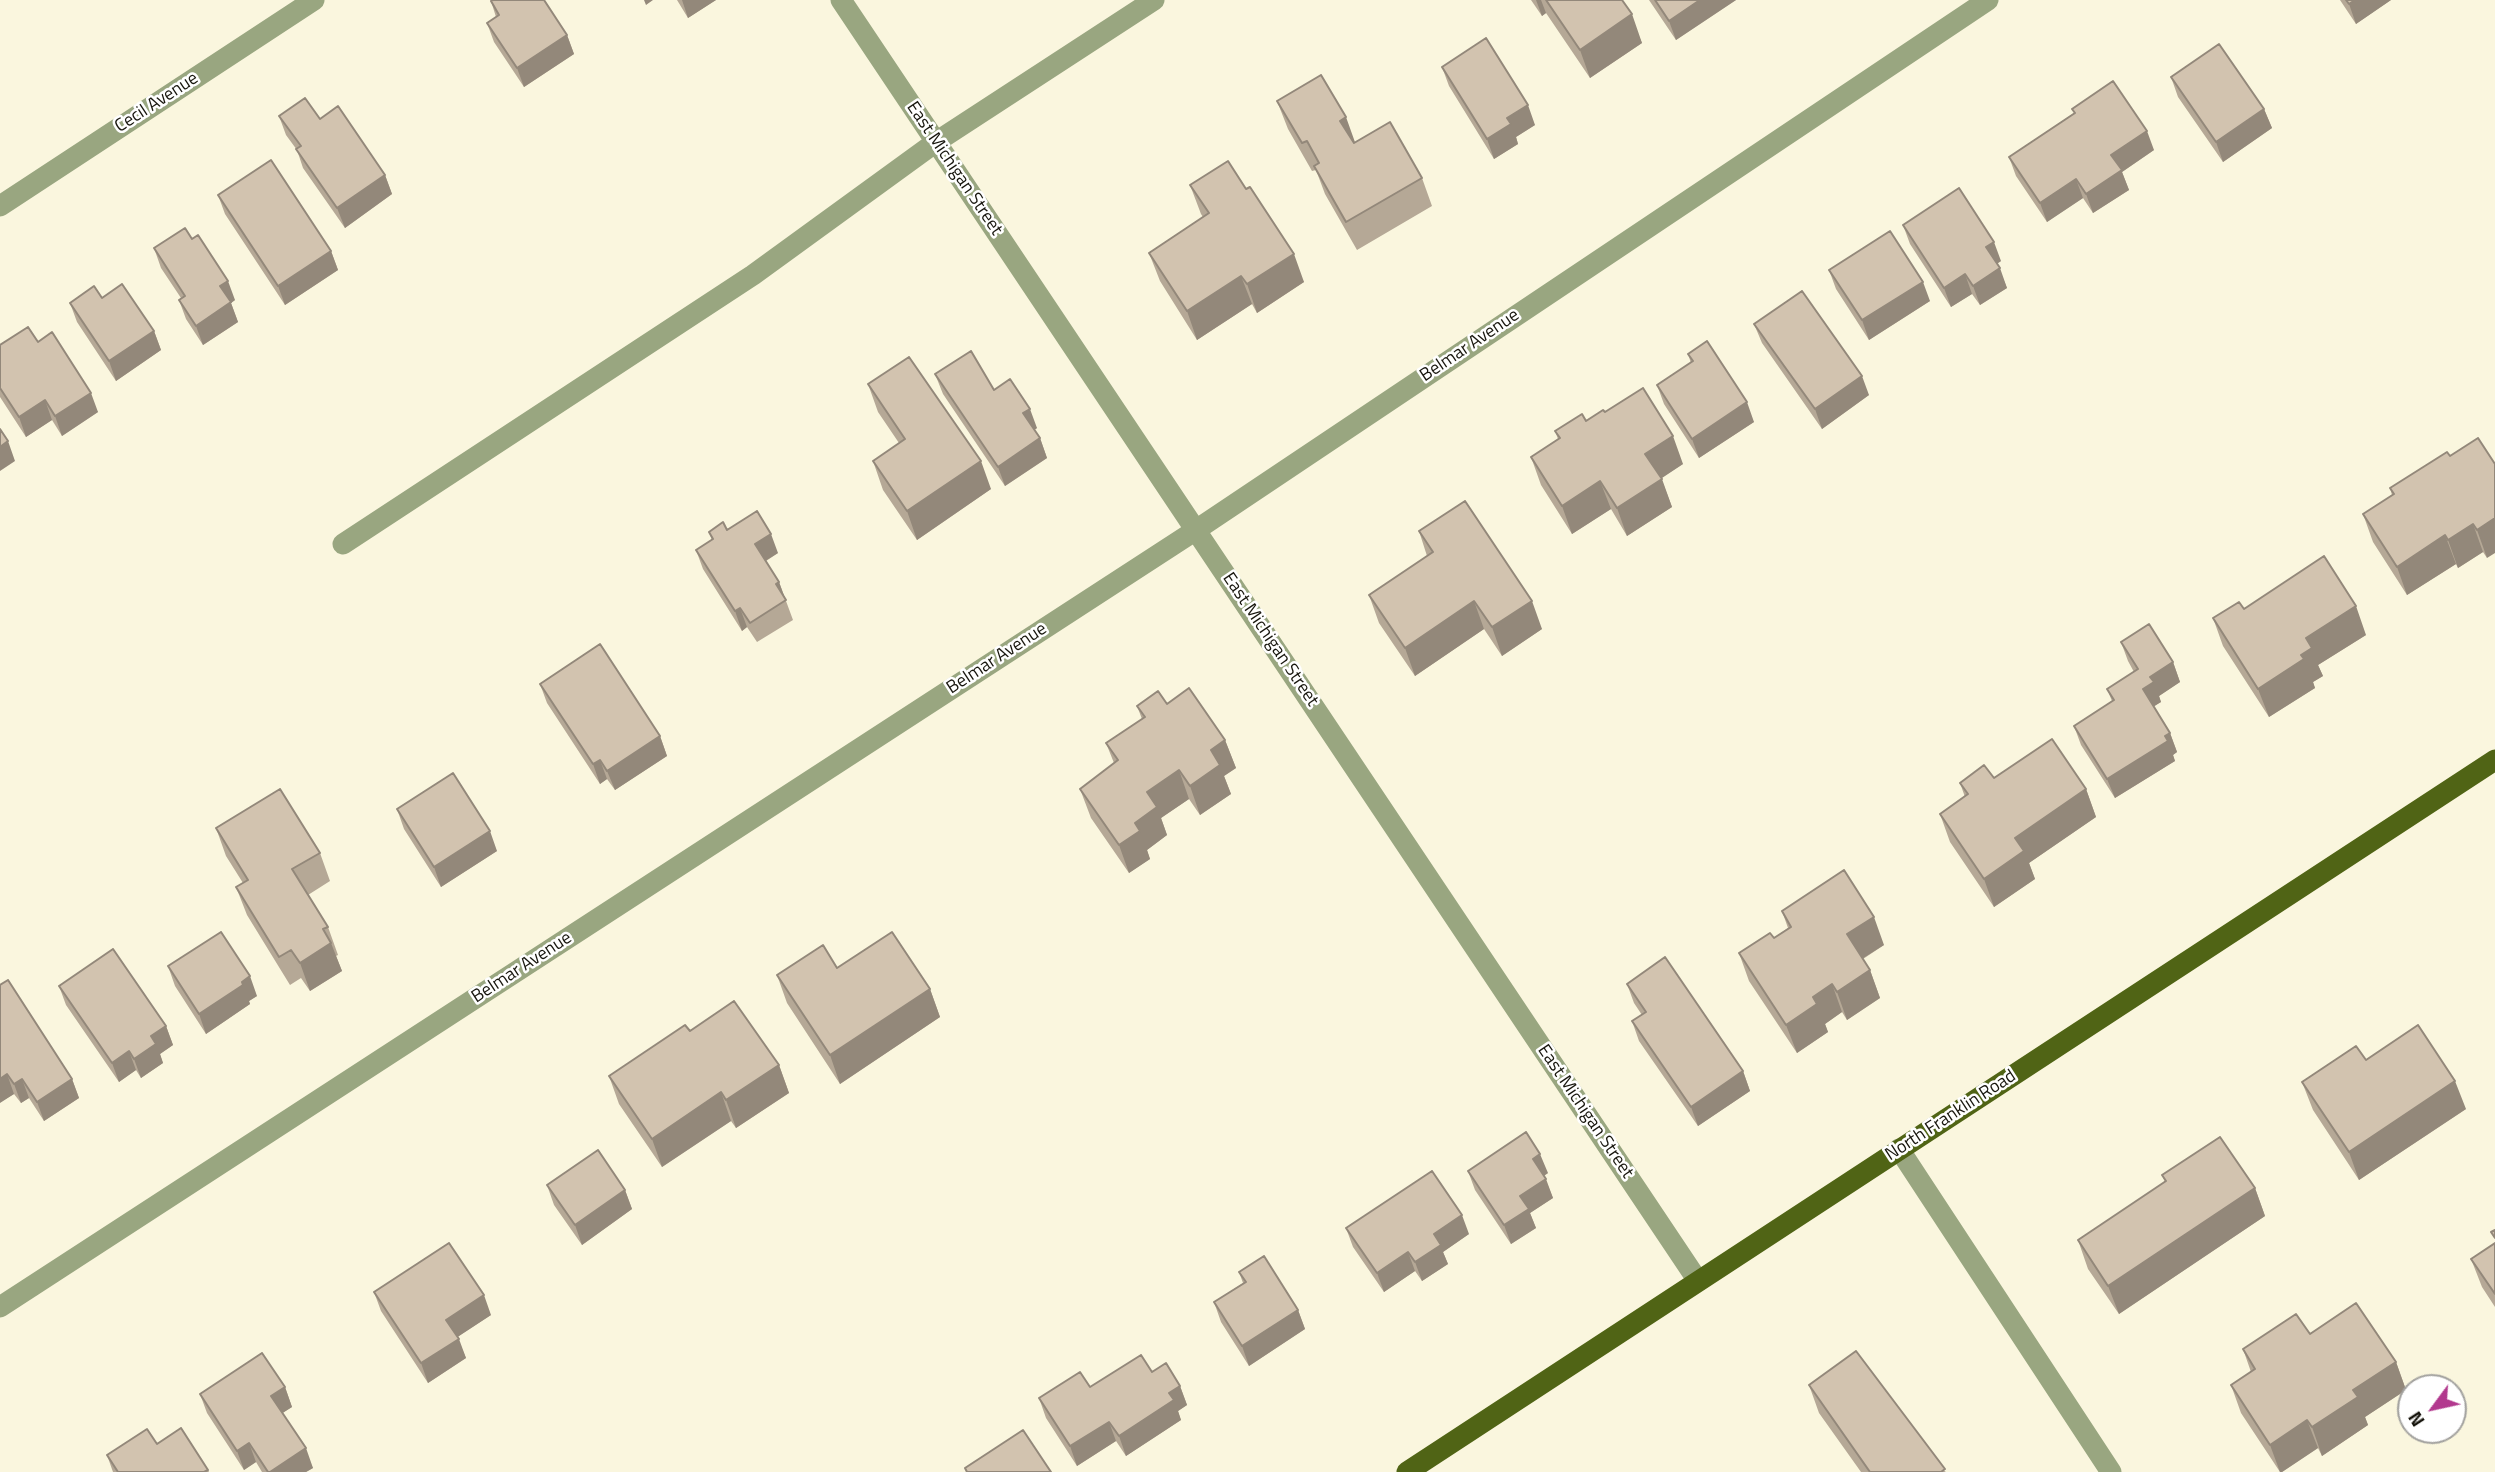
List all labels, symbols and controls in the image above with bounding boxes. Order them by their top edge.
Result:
street label: Cecil Avenue [111,68,203,138]
street label: East Michigan Street [901,98,1007,240]
street label: Belmar Avenue [1416,305,1524,387]
street label: East Michigan Street [1217,569,1323,711]
street label: Belmar Avenue [943,619,1051,699]
street label: Belmar Avenue [468,928,576,1008]
street label: East Michigan Street [1532,1041,1638,1183]
street label: North Franklin Road [1882,1066,2020,1166]
north arrow [2397,1374,2467,1444]
text: N [2400,1406,2431,1433]

